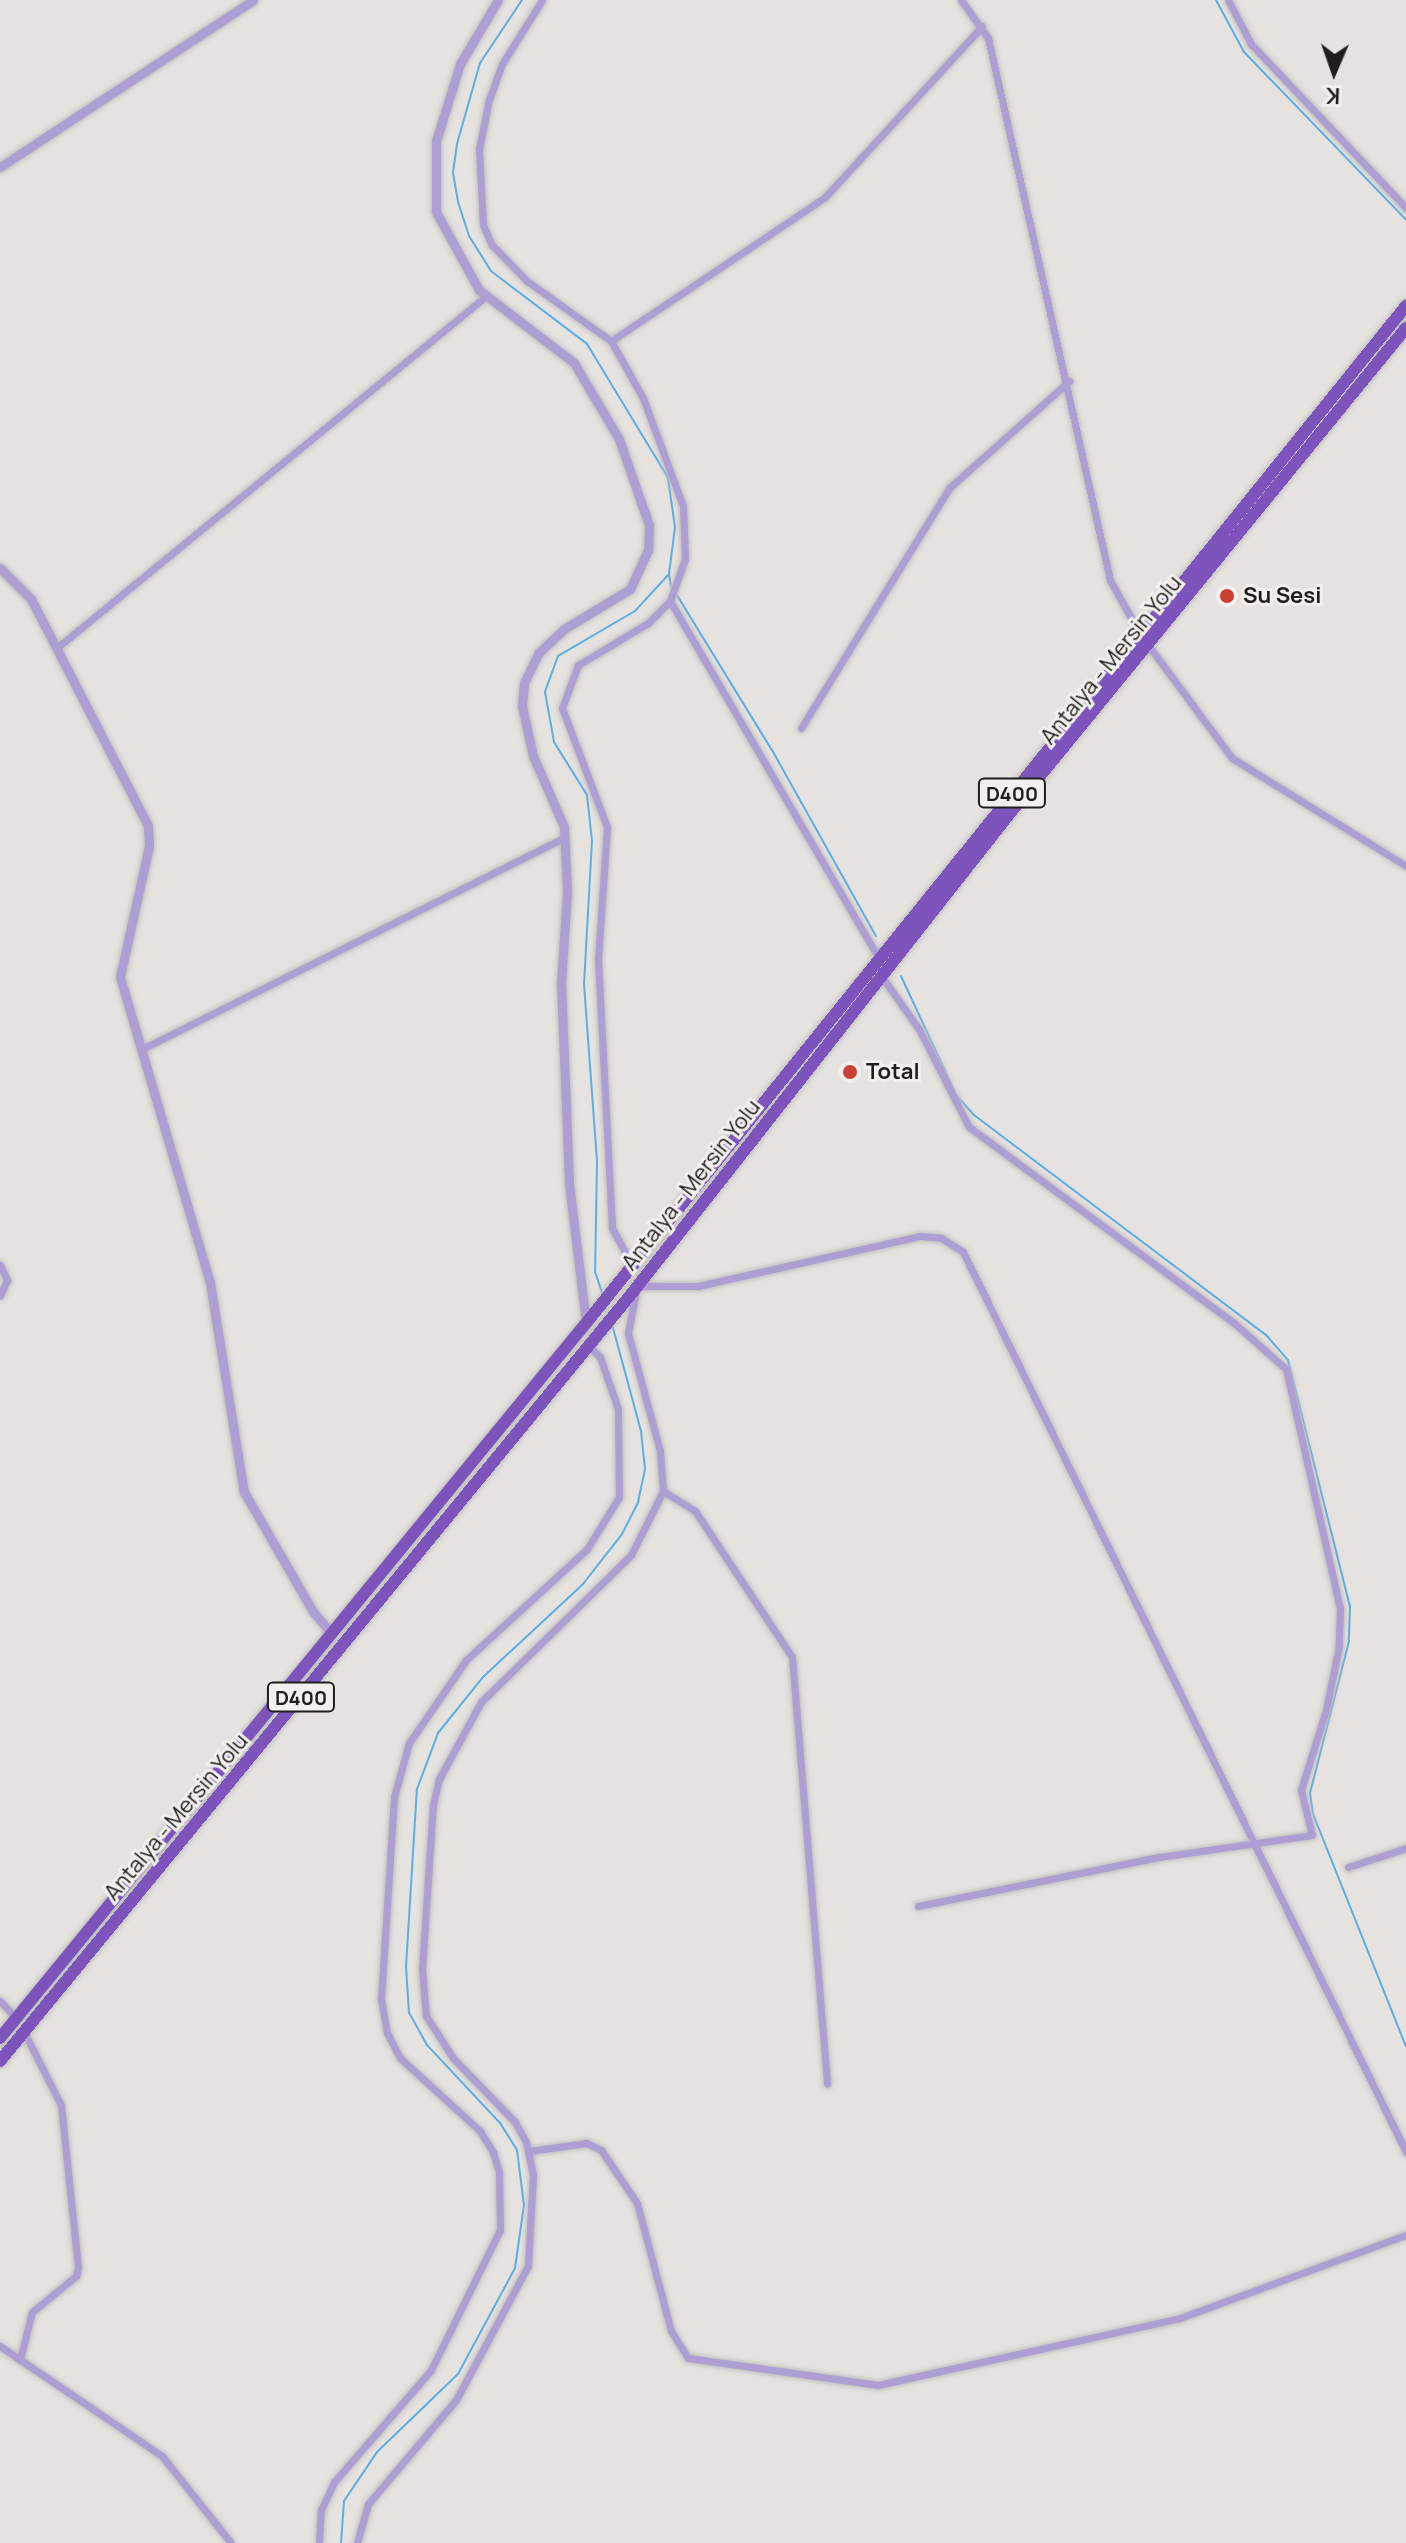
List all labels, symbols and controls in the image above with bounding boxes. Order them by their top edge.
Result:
north arrow [1294,32,1374,112]
text: K [1326,81,1341,111]
street label: Antalya - Mersin Yolu [1035,570,1187,750]
place label: Su Sesi [1243,583,1321,609]
marker: Su Sesi [1218,587,1236,605]
road number: D400 [976,777,1048,809]
place label: Total [866,1059,920,1085]
marker: Total [841,1063,859,1081]
street label: Antalya - Mersin Yolu [616,1094,766,1276]
road number: D400 [265,1681,337,1713]
street label: Antalya - Mersin Yolu [99,1728,253,1906]

